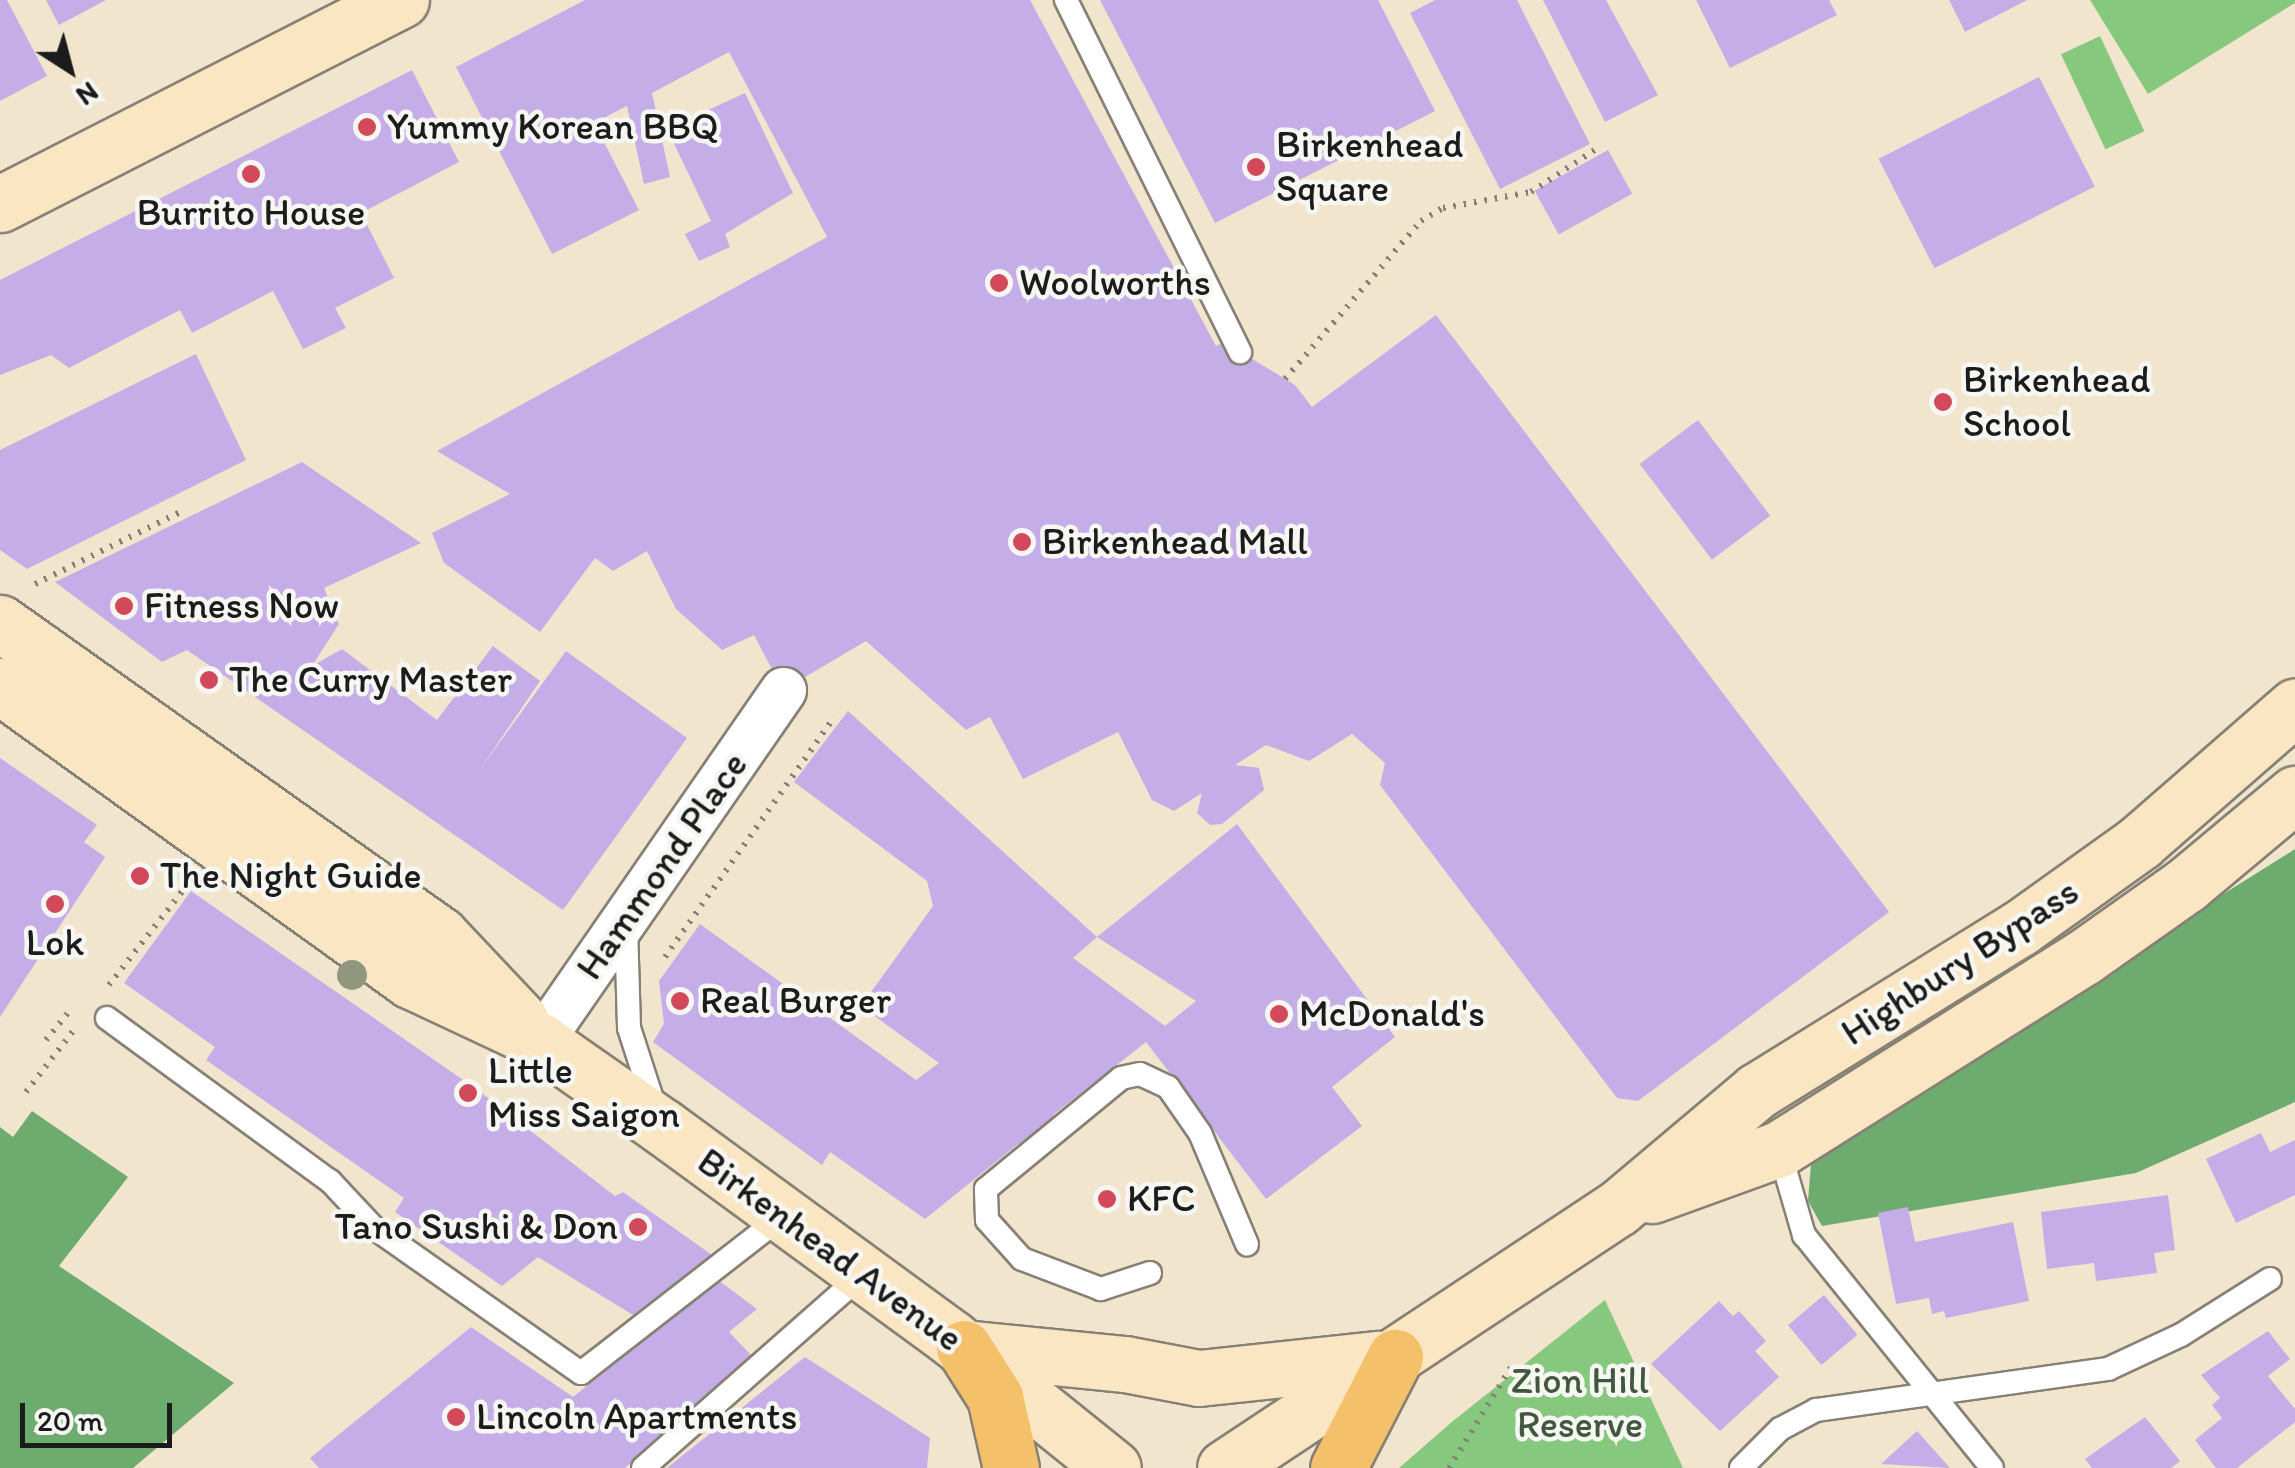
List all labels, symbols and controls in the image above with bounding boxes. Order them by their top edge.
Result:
north arrow [20,20,120,120]
text: N [70,75,105,114]
place label: Yummy Korean BBQ [387,104,719,150]
marker: Yummy Korean BBQ [356,116,378,138]
place label: Birkenhead Square [1276,122,1463,212]
marker: Birkenhead Square [1245,156,1267,178]
marker: Burrito House [240,163,262,185]
place label: Burrito House [137,190,365,236]
place label: Woolworths [1019,260,1211,306]
marker: Woolworths [988,272,1010,294]
place label: Birkenhead School [1963,357,2150,446]
marker: Birkenhead School [1932,391,1954,413]
place label: Birkenhead Mall [1042,519,1309,565]
marker: Birkenhead Mall [1011,531,1033,553]
place label: Fitness Now [144,583,339,629]
marker: Fitness Now [113,595,135,617]
place label: The Curry Master [229,657,512,703]
marker: The Curry Master [198,669,220,691]
street label: Hammond Place [567,744,757,988]
place label: The Night Guide [160,853,422,899]
marker: The Night Guide [129,865,151,887]
street label: Highbury Bypass [1834,869,2086,1055]
marker: Lok [44,893,66,915]
place label: Lok [26,920,84,966]
place label: Real Burger [700,978,892,1024]
marker: Real Burger [669,990,691,1012]
place label: McDonald's [1299,991,1485,1037]
marker: McDonald's [1268,1003,1290,1025]
place label: Little Miss Saigon [488,1048,680,1138]
marker: Little Miss Saigon [457,1082,479,1104]
street label: Birkenhead Avenue [689,1139,971,1361]
place label: KFC [1127,1176,1195,1222]
marker: KFC [1096,1188,1118,1210]
place label: Tano Sushi & Don [335,1204,618,1250]
marker: Tano Sushi & Don [627,1216,649,1238]
park label: Zion Hill Reserve [1511,1358,1649,1448]
scale bar [25,1383,178,1445]
place label: Lincoln Apartments [476,1394,798,1440]
text: 20 m [37,1402,103,1439]
marker: Lincoln Apartments [445,1406,467,1428]

